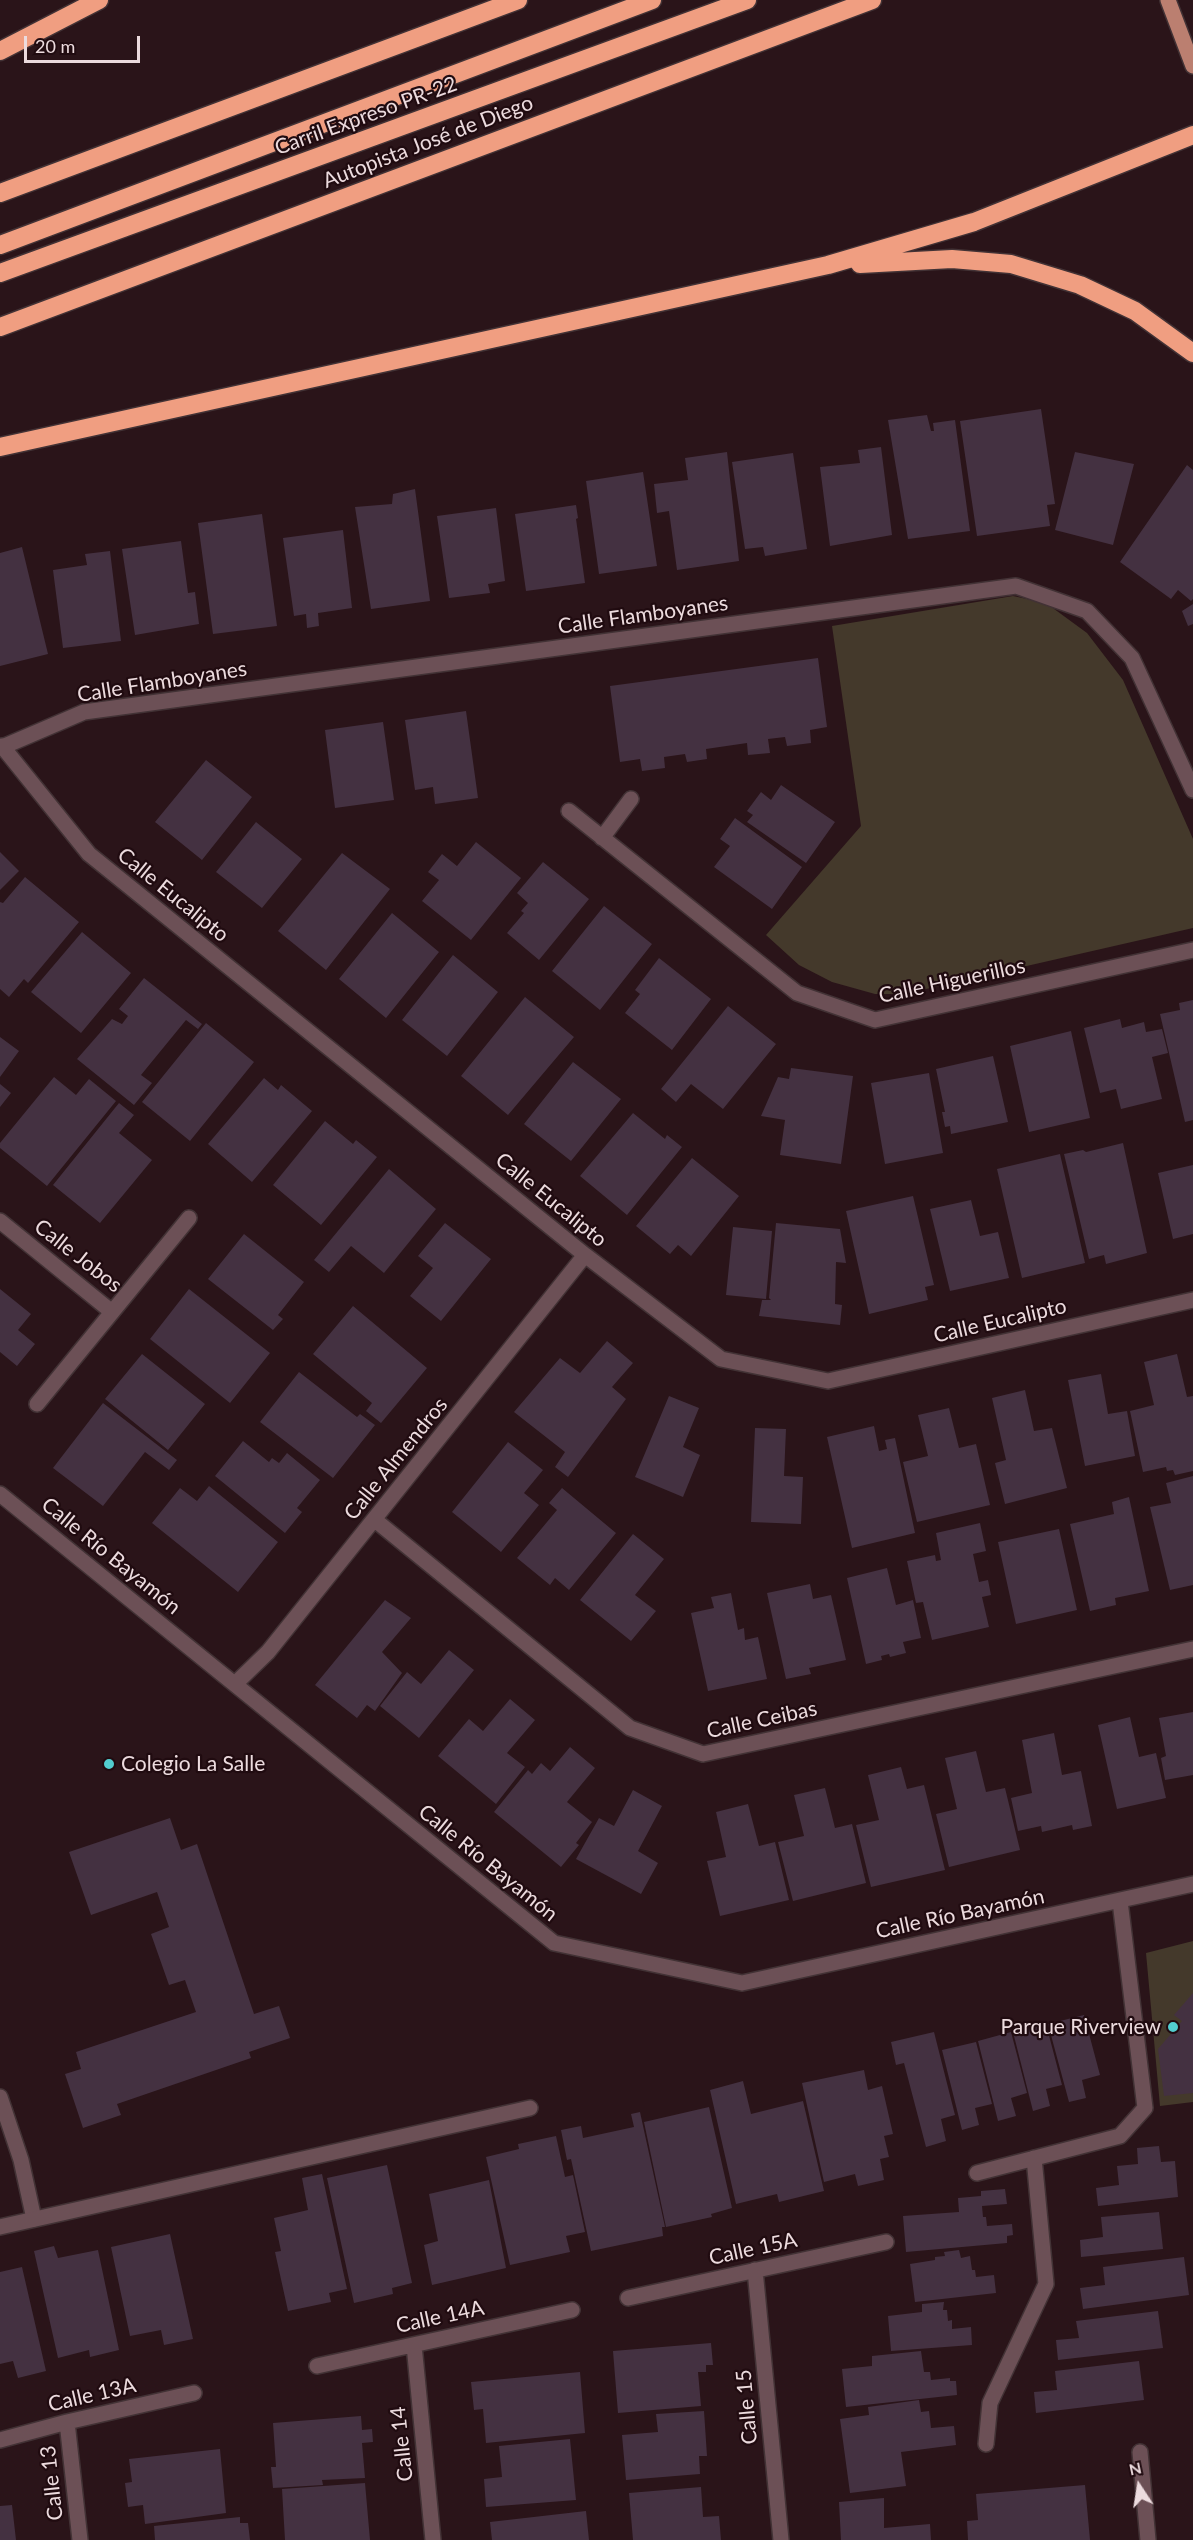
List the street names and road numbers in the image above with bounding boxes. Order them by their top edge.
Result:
street label: Carril Expreso PR-22 [271,71,461,161]
street label: Autopista José de Diego [319,90,537,194]
street label: Calle Flamboyanes [556,591,730,639]
street label: Calle Flamboyanes [75,656,249,708]
street label: Calle Eucalipto [112,843,234,947]
street label: Calle Higuerillos [876,953,1028,1009]
street label: Calle Eucalipto [490,1148,612,1252]
street label: Calle Jobos [29,1214,127,1298]
street label: Calle Eucalipto [931,1293,1069,1349]
street label: Calle Almendros [339,1393,453,1525]
street label: Calle Río Bayamón [36,1492,186,1620]
street label: Calle Ceibas [705,1696,819,1744]
street label: Calle Río Bayamón [413,1799,563,1927]
street label: Calle Río Bayamón [873,1884,1047,1944]
street label: Calle 15A [707,2227,799,2271]
street label: Calle 14A [394,2295,486,2339]
street label: Calle 15 [731,2368,763,2446]
street label: Calle 13A [46,2373,138,2417]
street label: Calle 14 [386,2405,418,2483]
street label: Calle 13 [36,2444,68,2522]

